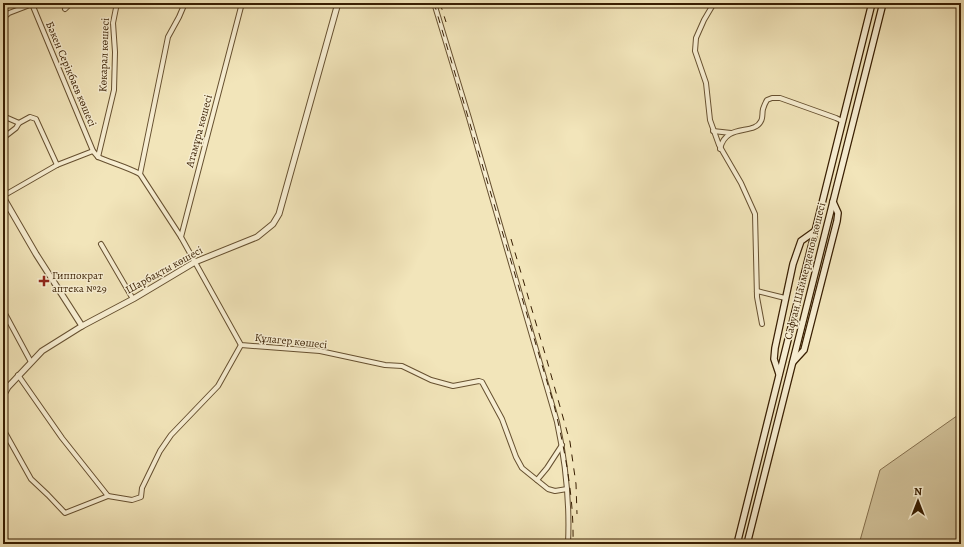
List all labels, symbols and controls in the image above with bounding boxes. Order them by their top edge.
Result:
street label: Көкарал көшесі [95,18,113,92]
street label: Бәкен Серікбаев көшесі [42,19,100,129]
street label: Атамұра көшесі [182,93,216,170]
street label: Сафуан Шаймерденов көшесі [781,201,829,341]
street label: Шарбақты көшесі [123,243,205,297]
place label: Гиппократ аптека №29 [52,268,107,296]
marker: Гиппократ аптека №29 [39,276,49,286]
street label: Құлагер көшесі [254,330,328,352]
north arrow [898,481,938,521]
text: N [914,484,922,499]

